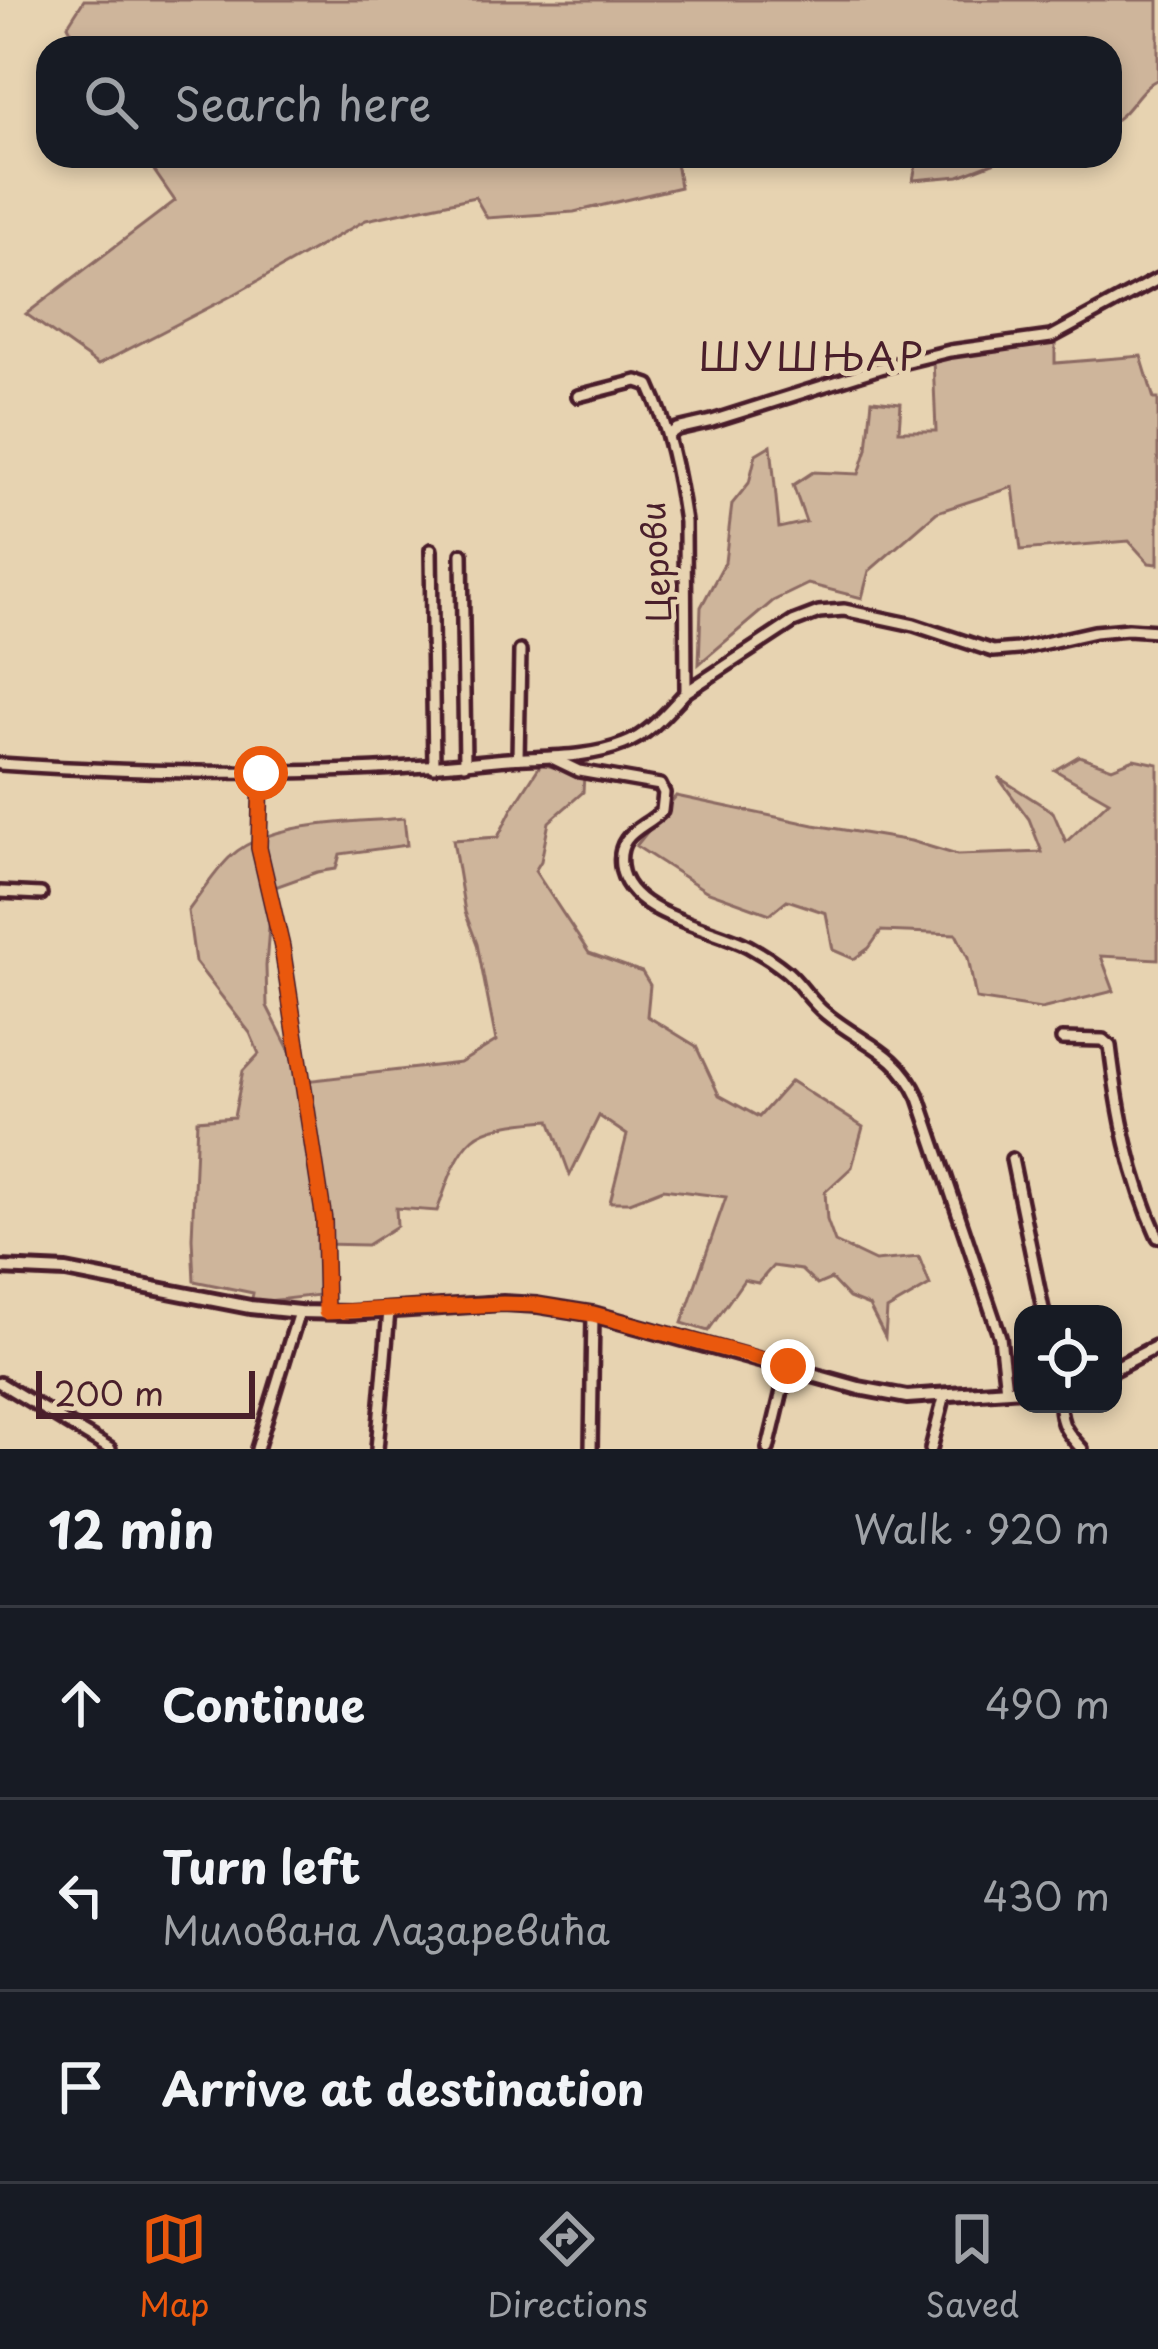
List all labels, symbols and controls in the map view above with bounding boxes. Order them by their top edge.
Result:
search box [36,36,1122,168]
text: Search here [174,68,431,136]
icon: search [78,69,144,135]
district label: ШУШЊАР [698,325,926,384]
street label: Церови [626,500,682,624]
route start [234,746,288,800]
map controls [1014,1305,1122,1413]
button: locate [1014,1305,1122,1413]
route end [761,1339,815,1393]
scale bar [36,1365,255,1418]
text: 200 m [54,1367,164,1417]
text: 12 min [48,1489,214,1566]
text: Walk · 920 m [853,1498,1110,1557]
text: Continue [162,1669,365,1737]
icon: ahead [48,1670,114,1736]
text: 490 m [985,1673,1110,1732]
text: Turn left [162,1831,361,1899]
icon: left [48,1862,114,1928]
text: 430 m [983,1865,1110,1924]
text: Милована Лазаревића [162,1899,610,1958]
text: Arrive at destination [162,2053,645,2121]
icon: arrive [48,2054,114,2120]
tab: Map [139,2206,209,2328]
tab: Directions [487,2206,648,2328]
tab: Saved [925,2206,1019,2328]

